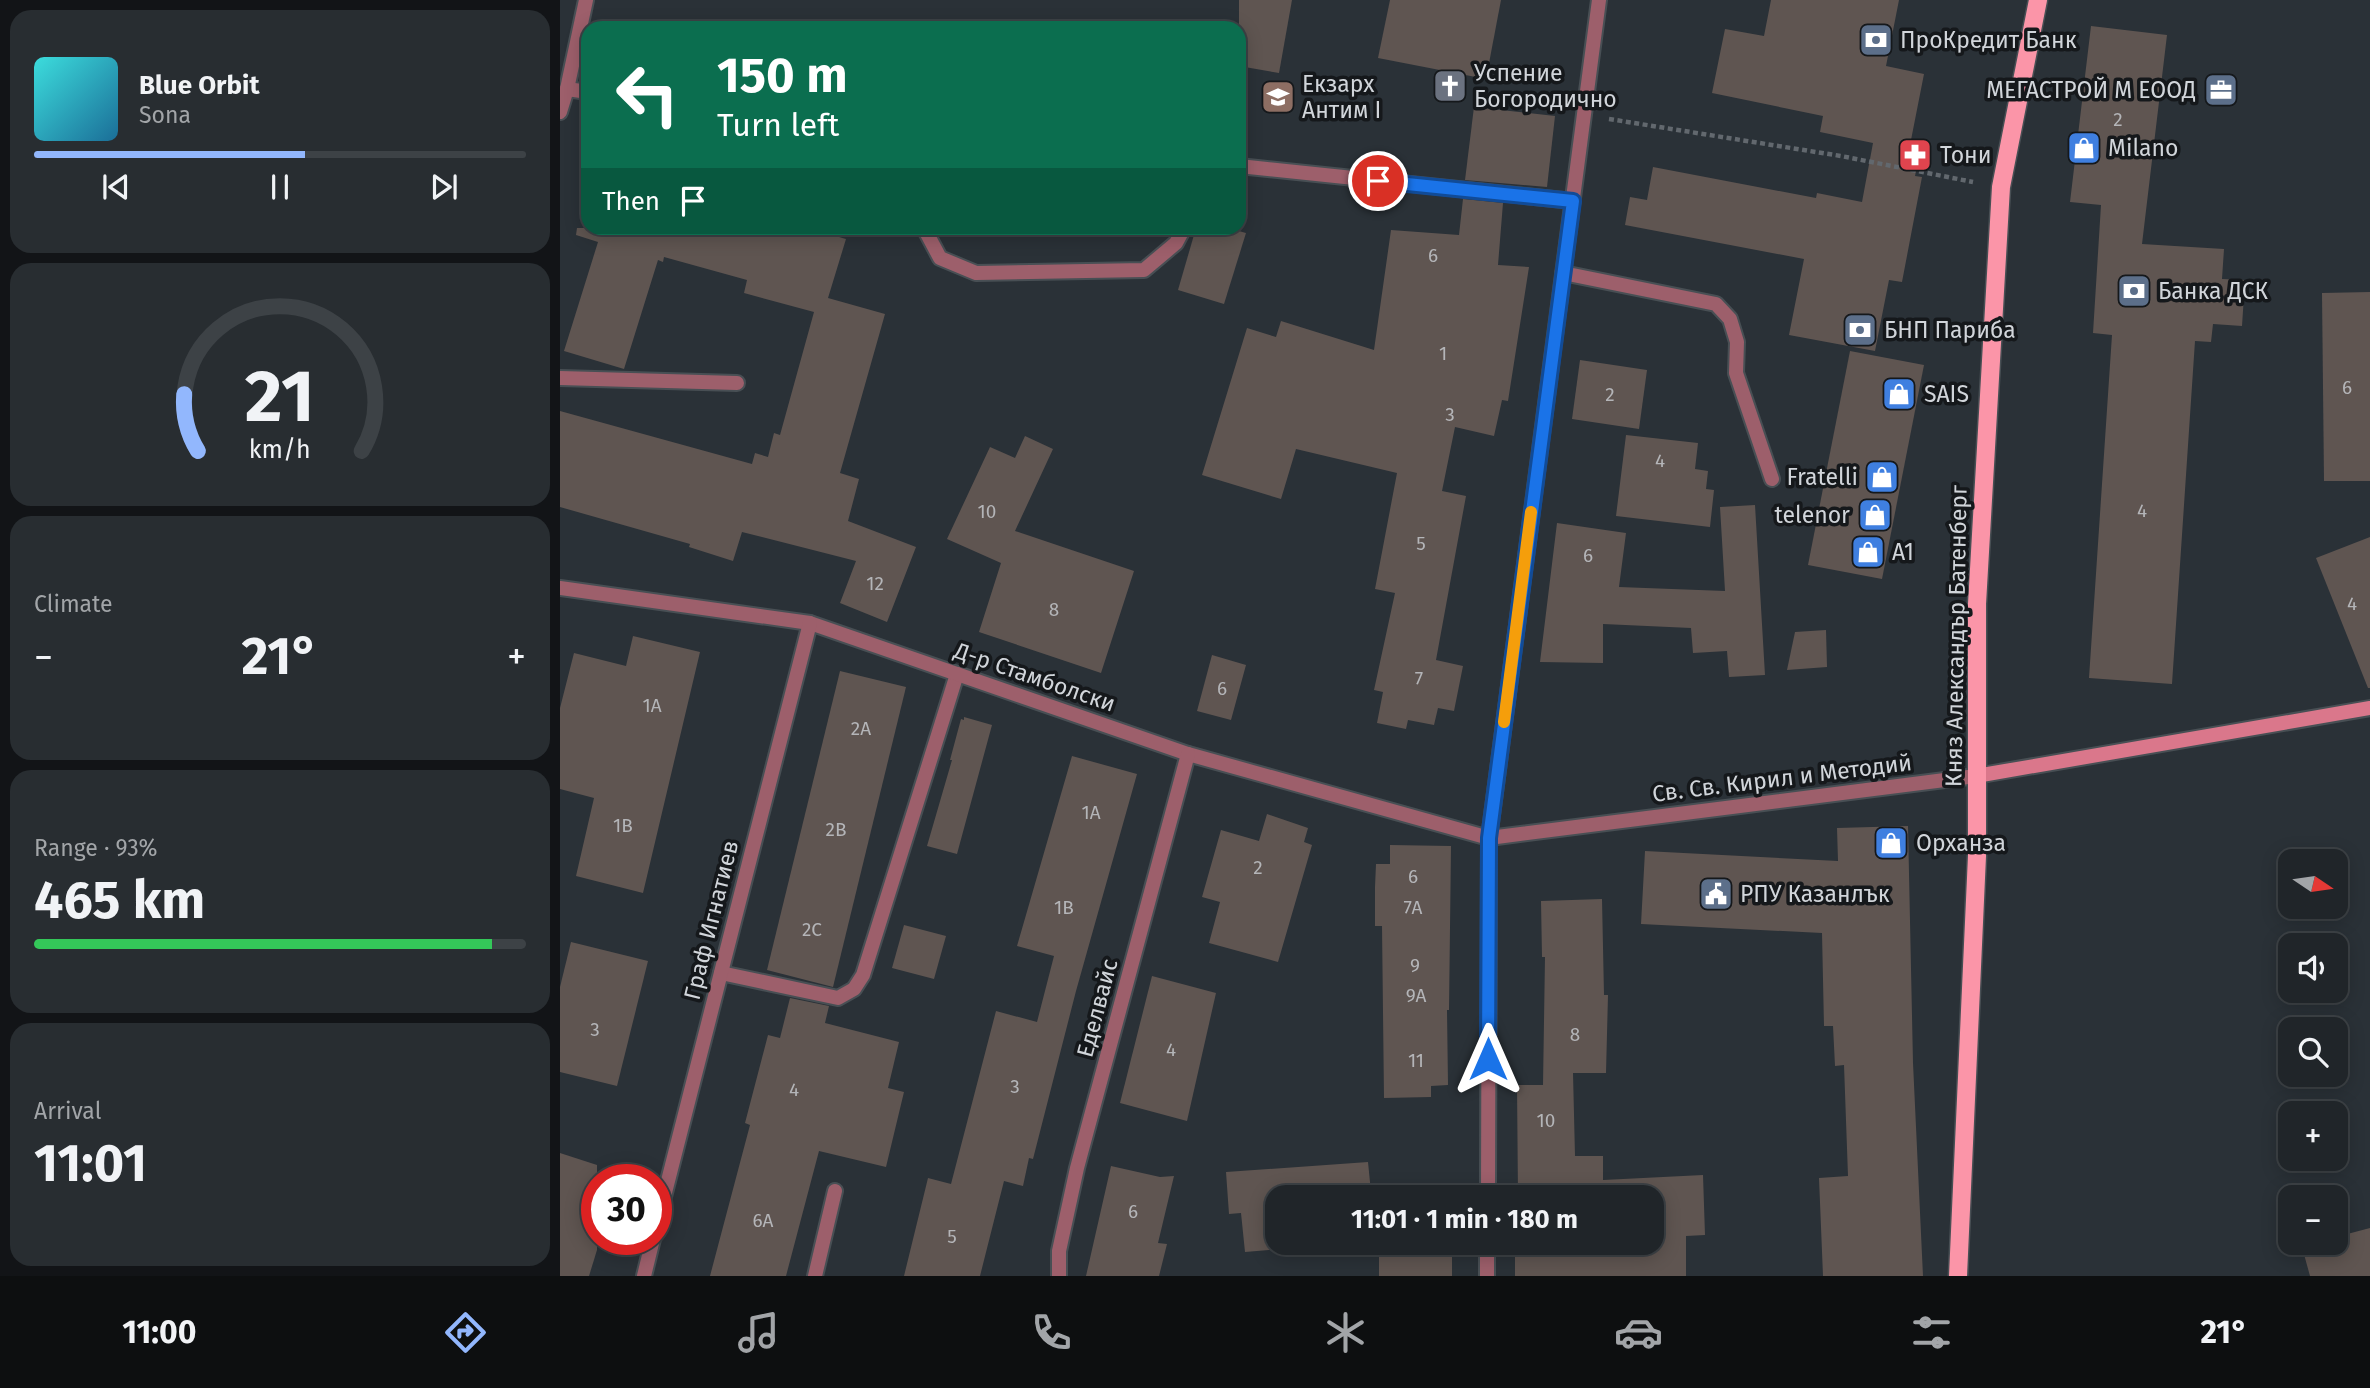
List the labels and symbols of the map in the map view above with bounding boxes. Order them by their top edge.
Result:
bank icon: ПроКредит Банк [1857,21,1895,59]
place label: ПроКредит Банк [1900,26,2077,54]
place label: Успение Богородично [1474,59,1617,113]
church icon: Успение Богородично [1431,67,1469,105]
place label: Екзарх Антим I [1302,70,1381,124]
office icon: МЕГАСТРОЙ М ЕООД [2202,71,2240,109]
place label: МЕГАСТРОЙ М ЕООД [1986,76,2196,104]
school or university icon: Екзарх Антим I [1259,78,1297,116]
house number: 2 [2113,108,2123,131]
shop icon: Milano [2065,129,2103,167]
place label: Milano [2108,134,2178,162]
pharmacy icon: Тони [1896,136,1934,174]
place label: Тони [1940,141,1992,169]
pin [1348,151,1408,211]
house number: 6 [1428,244,1438,267]
bank icon: Банка ДСК [2115,272,2153,310]
place label: Банка ДСК [2158,277,2269,305]
bank icon: БНП Париба [1841,311,1879,349]
place label: БНП Париба [1884,316,2016,344]
house number: 1 [1439,342,1447,365]
shop icon: SAIS [1880,375,1918,413]
house number: 6 [2342,376,2352,399]
place label: SAIS [1924,380,1969,408]
house number: 2 [1605,383,1615,406]
house number: 3 [1445,403,1455,426]
house number: 4 [1655,449,1665,472]
shop icon: Fratelli [1863,458,1901,496]
place label: Fratelli [1786,463,1858,491]
street label: Княз Александър Батенберг [1939,485,1973,787]
shop icon: telenor [1856,496,1894,534]
house number: 4 [2137,499,2147,522]
house number: 10 [978,500,996,523]
place label: telenor [1775,501,1850,529]
house number: 5 [1416,532,1426,555]
shop icon: A1 [1849,533,1887,571]
place label: A1 [1892,538,1914,566]
house number: 6 [1583,544,1593,567]
house number: 12 [866,572,884,595]
house number: 4 [2347,592,2357,615]
house number: 8 [1049,598,1059,621]
street label: Д-р Стамболски [950,636,1119,718]
house number: 7 [1415,667,1423,690]
house number: 6 [1217,677,1227,700]
house number: 1А [642,694,662,717]
house number: 2А [851,717,871,740]
street label: Св. Св. Кирил и Методий [1650,748,1914,808]
house number: 1А [1081,801,1101,824]
house number: 1B [613,814,633,837]
house number: 2B [826,818,846,841]
shop icon: Орханза [1872,824,1910,862]
place label: Орханза [1916,829,2006,857]
street label: Граф Игнатиев [678,837,744,1003]
north arrow [2278,849,2348,919]
house number: 2 [1253,856,1263,879]
house number: 6 [1408,865,1418,888]
public building icon: РПУ Казанлък [1697,875,1735,913]
place label: РПУ Казанлък [1740,880,1890,908]
house number: 1B [1054,896,1074,919]
house number: 7A [1404,896,1422,919]
house number: 2C [802,918,822,941]
house number: 9 [1410,954,1420,977]
street label: Еделвайс [1070,956,1124,1060]
house number: 9A [1406,984,1426,1007]
house number: 3 [590,1018,600,1041]
position arrow [1451,1022,1525,1096]
house number: 8 [1570,1023,1580,1046]
house number: 4 [1166,1038,1176,1061]
house number: 11 [1408,1049,1424,1072]
house number: 3 [1010,1075,1020,1098]
house number: 4 [789,1078,799,1101]
house number: 10 [1537,1109,1555,1132]
speed limit sign: 30 [581,1164,672,1255]
house number: 6 [1128,1200,1138,1223]
house number: 6A [752,1209,774,1232]
house number: 5 [947,1225,957,1248]

